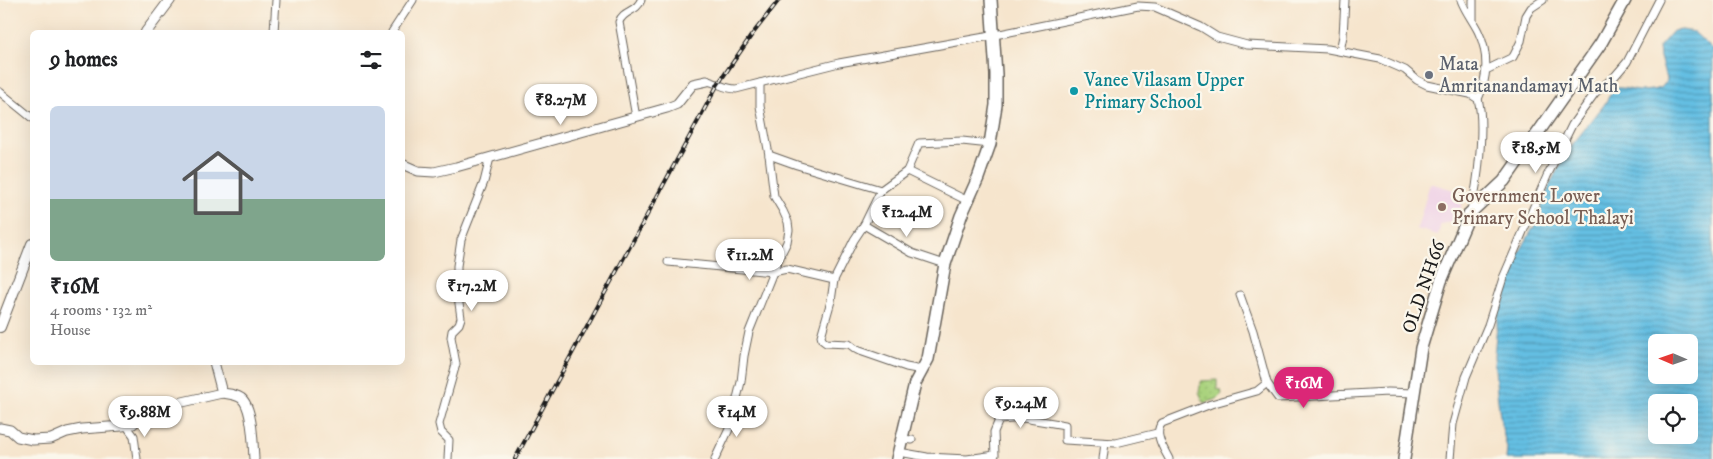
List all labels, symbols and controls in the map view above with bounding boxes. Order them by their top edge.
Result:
icon: filters [357,46,385,74]
text: 9 homes [50,47,118,73]
place label: Mata Amritanandamayi Math [1439,53,1619,98]
place label: Vanee Vilasam Upper Primary School [1083,69,1244,114]
marker: Mata Amritanandamayi Math [1423,69,1435,81]
pin: ₹8.27M [520,84,602,126]
marker: Vanee Vilasam Upper Primary School [1068,85,1080,97]
text: ₹8.27M [535,90,587,110]
pin: ₹18.5M [1495,132,1577,174]
icon: home [173,138,263,228]
text: ₹18.5M [1511,138,1561,158]
place label: Government Lower Primary School Thalayi [1452,185,1634,230]
pin: ₹12.4M [866,196,948,238]
marker: Government Lower Primary School Thalayi [1436,201,1448,213]
text: ₹12.4M [882,202,932,222]
street label: OLD NH66 [1397,237,1451,336]
pin: ₹11.2M [709,238,791,281]
text: ₹11.2M [726,245,774,265]
pin: ₹17.2M [431,270,513,312]
text: ₹16M [50,274,100,300]
text: ₹17.2M [447,276,497,296]
text: 4 rooms · 132 m² [50,300,152,320]
text: House [50,320,91,340]
north arrow [1648,334,1698,384]
map controls [1648,334,1698,444]
pin: ₹16M [1274,366,1334,409]
text: ₹16M [1285,373,1323,393]
pin: ₹9.24M [980,386,1062,429]
text: ₹9.24M [995,393,1047,413]
button: locate [1648,394,1698,444]
pin: ₹9.88M [104,396,186,438]
pin: ₹14M [707,396,767,438]
text: ₹9.88M [119,402,171,422]
text: ₹14M [718,402,756,422]

